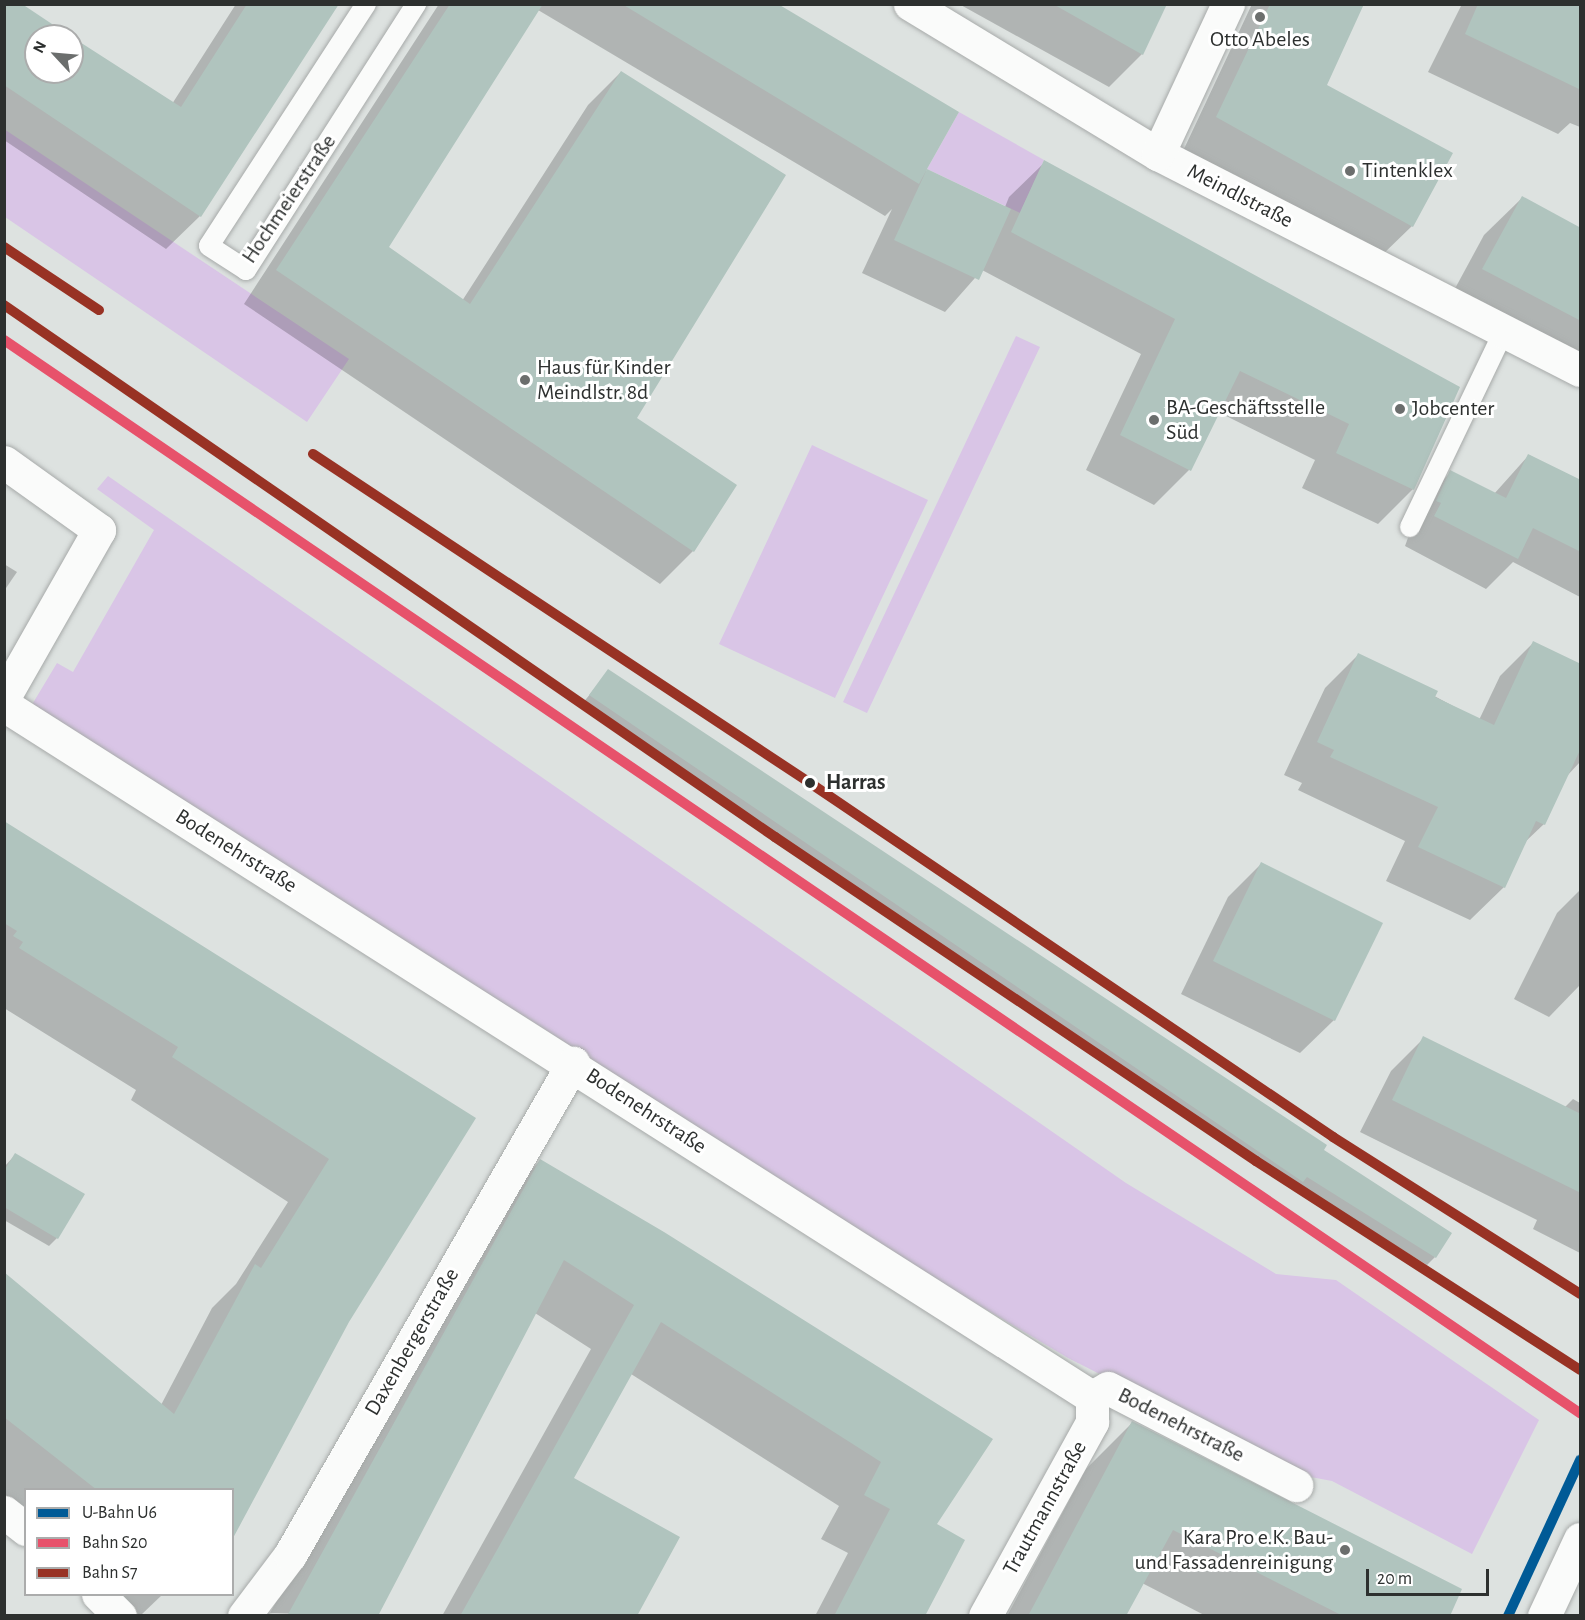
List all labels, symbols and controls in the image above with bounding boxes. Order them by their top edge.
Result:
marker: Otto Abeles [1253,10,1267,24]
north arrow [24,24,84,84]
place label: Otto Abeles [1210,27,1310,53]
text: N [30,38,49,55]
street label: Hochmeierstraße [236,129,342,269]
street label: Meindlstraße [1183,158,1297,234]
place label: Tintenklex [1362,158,1453,184]
marker: Tintenklex [1343,164,1357,178]
place label: Haus für Kinder Meindlstr. 8d [537,354,671,406]
marker: Haus für Kinder Meindlstr. 8d [518,373,532,387]
place label: BA-Geschäftsstelle Süd [1166,394,1325,446]
place label: Jobcenter [1412,396,1494,422]
marker: Jobcenter [1393,402,1407,416]
marker: BA-Geschäftsstelle Süd [1147,413,1161,427]
place label: Harras [826,770,886,796]
marker: Harras [799,772,821,794]
street label: Bodenehrstraße [170,803,302,899]
street label: Bodenehrstraße [581,1062,711,1160]
street label: Daxenbergerstraße [359,1263,465,1421]
street label: Bodenehrstraße [1113,1382,1249,1468]
street label: Trautmannstraße [997,1436,1093,1580]
legend [24,1488,234,1596]
text: U-Bahn U6 [82,1504,157,1522]
place label: Kara Pro e.K. Bau- und Fassadenreinigung [1134,1524,1333,1576]
text: Bahn S20 [82,1534,148,1552]
marker: Kara Pro e.K. Bau- und Fassadenreinigung [1338,1543,1352,1557]
scale bar [1369,1557,1492,1595]
text: Bahn S7 [82,1564,137,1582]
text: 20 m [1377,1570,1412,1588]

